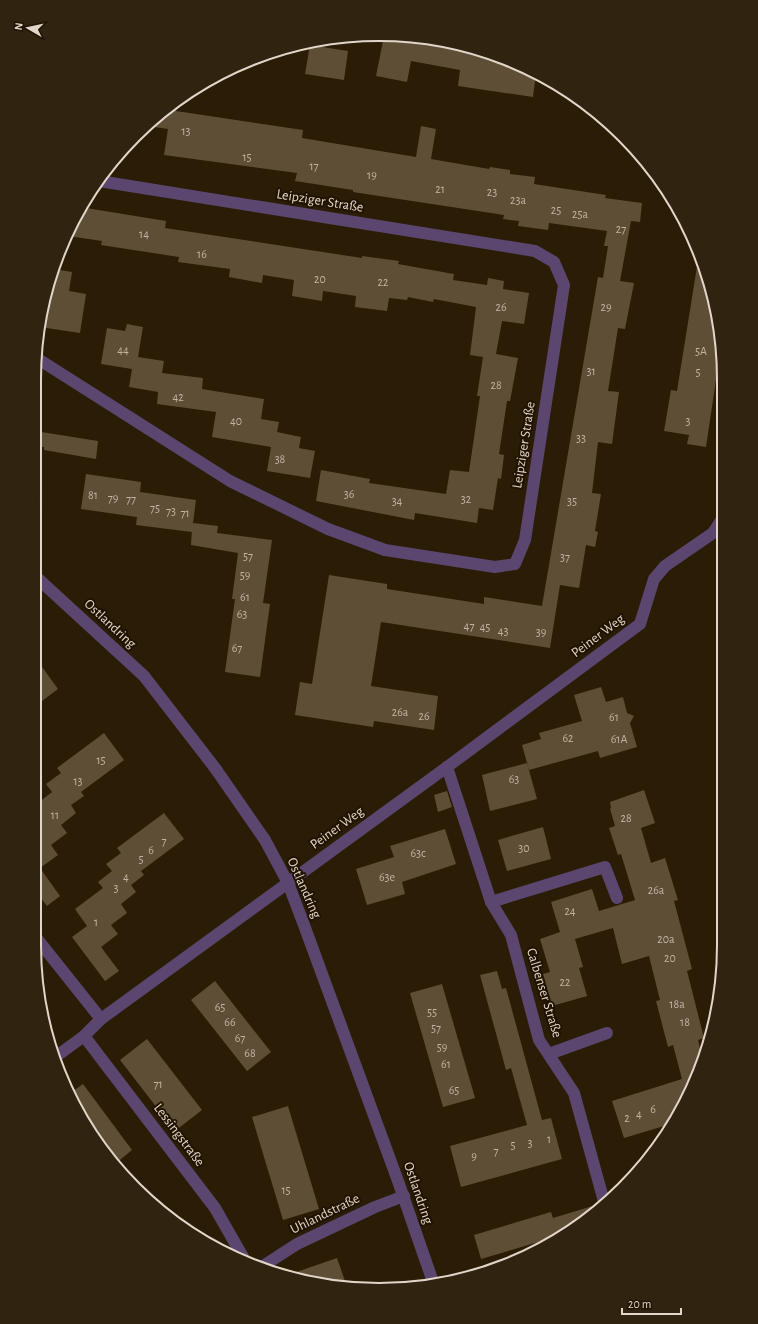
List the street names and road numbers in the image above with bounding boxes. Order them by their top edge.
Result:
street label: Leipziger Straße [276,187,364,215]
street label: Leipziger Straße [510,401,538,489]
street label: Ostlandring [82,597,139,651]
street label: Peiner Weg [569,612,627,660]
street label: Peiner Weg [308,804,366,852]
street label: Ostlandring [284,856,324,921]
street label: Calbenser Straße [524,947,564,1039]
street label: Lessingstraße [151,1101,207,1169]
street label: Ostlandring [401,1160,435,1226]
street label: Uhlandstraße [288,1191,362,1237]

